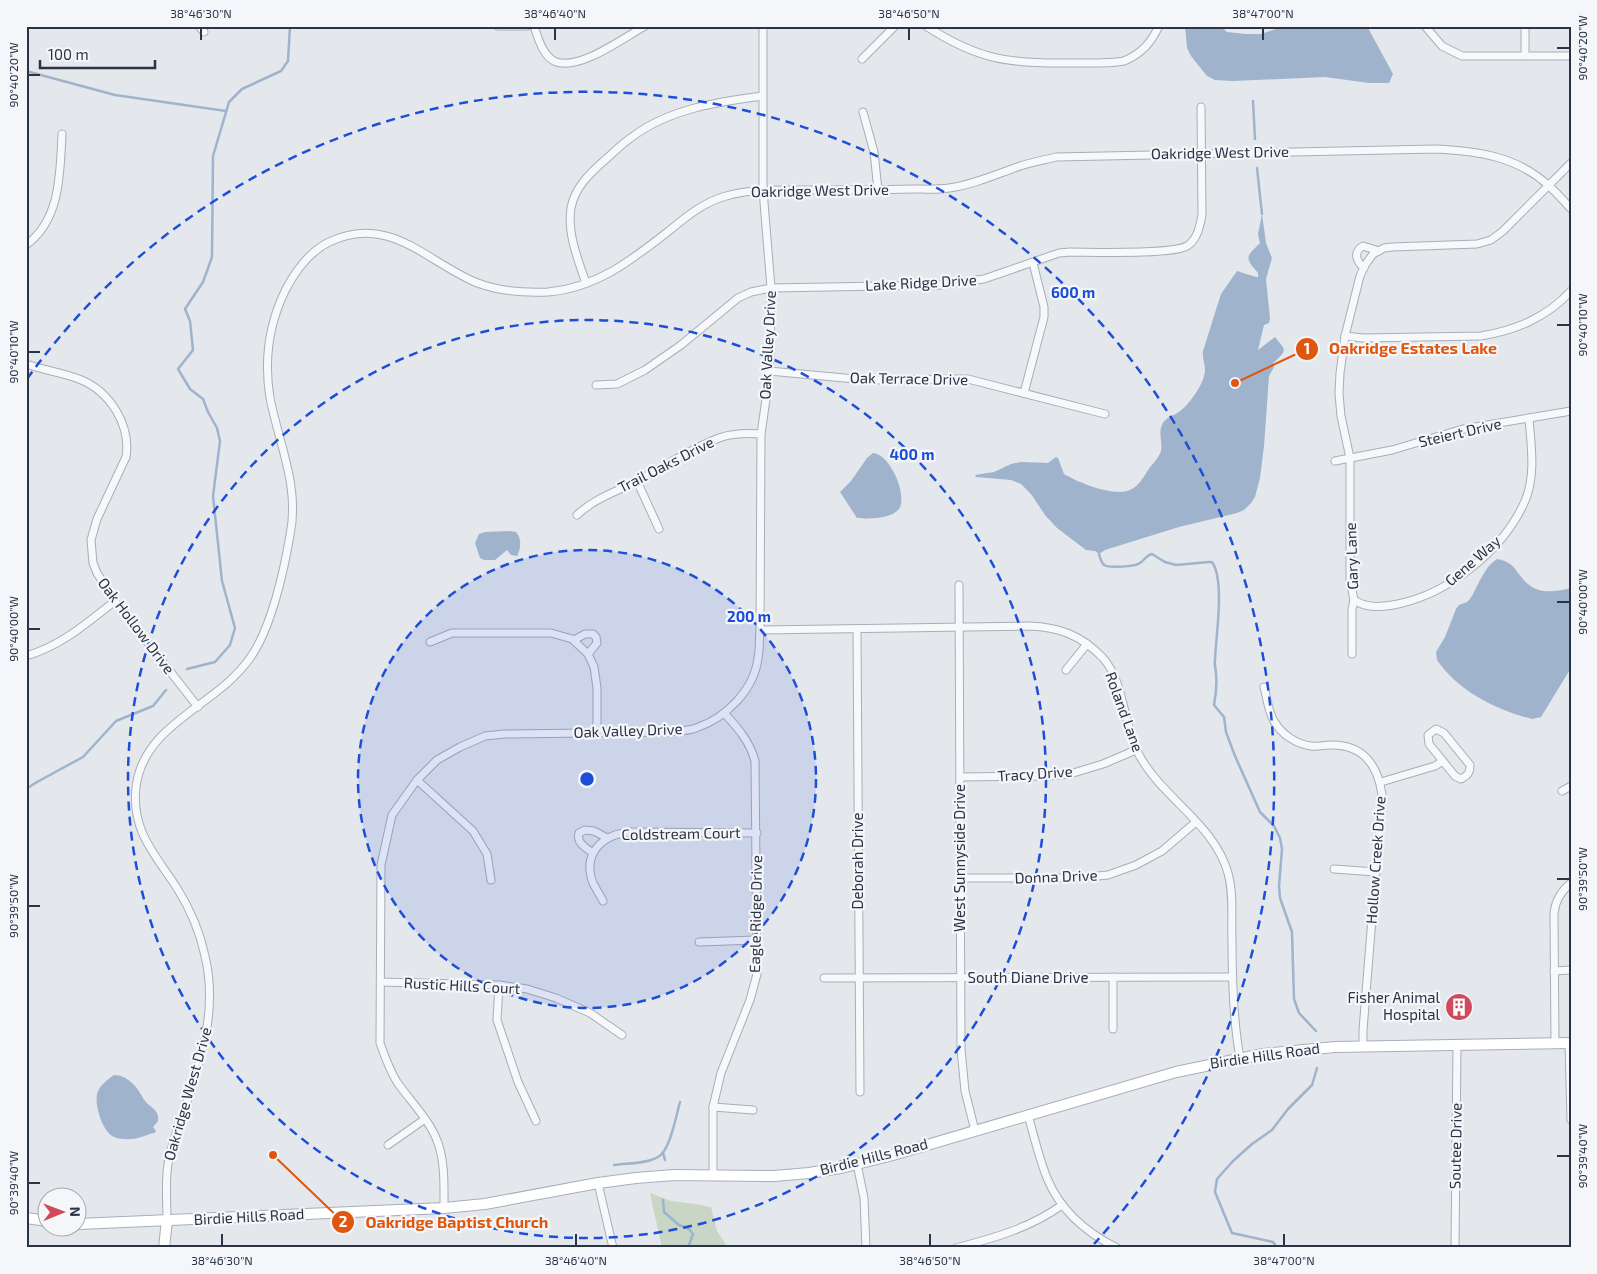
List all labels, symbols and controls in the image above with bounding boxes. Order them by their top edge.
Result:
text: 38°46'30"N [170,6,232,20]
text: 38°46'40"N [524,6,586,20]
text: 38°46'50"N [878,6,940,20]
text: 38°47'00"N [1232,6,1294,20]
text: 90°40'20"W [1575,15,1589,81]
scale bar [40,38,155,70]
text: 90°40'20"W [6,42,20,108]
text: 100 m [48,45,89,63]
street label: Oakridge West Drive [1151,142,1289,162]
street label: Oakridge West Drive [751,180,889,200]
street label: Lake Ridge Drive [865,270,977,294]
text: 600 m [1051,283,1095,301]
street label: Oak Valley Drive [755,290,779,400]
text: 90°40'10"W [1575,293,1589,357]
text: 90°40'10"W [6,320,20,384]
callout: Oakridge Estates Lake [1294,333,1507,364]
text: Oakridge Estates Lake [1329,338,1497,357]
text: 1 [1304,339,1310,357]
street label: Oak Terrace Drive [850,368,968,388]
street label: Steiert Drive [1417,414,1503,450]
street label: Trail Oaks Drive [615,432,716,496]
text: 400 m [890,445,934,463]
street label: Gary Lane [1341,522,1361,590]
street label: Gene Way [1441,531,1504,589]
text: 90°40'00"W [1575,569,1589,635]
street label: Oak Hollow Drive [95,574,179,677]
text: 90°40'00"W [6,596,20,662]
text: 200 m [727,607,771,625]
street label: Roland Lane [1102,669,1148,754]
street label: Oak Valley Drive [573,719,683,741]
street label: Tracy Drive [997,761,1073,785]
centre of rings [578,770,596,788]
street label: West Sunnyside Drive [950,784,968,932]
street label: Hollow Creek Drive [1362,795,1388,925]
street label: Deborah Drive [848,812,866,910]
street label: Coldstream Court [621,823,741,843]
text: 90°39'50"W [1575,847,1589,911]
street label: Eagle Ridge Drive [745,855,765,973]
street label: Donna Drive [1014,866,1098,886]
text: 90°39'50"W [6,874,20,938]
street label: South Diane Drive [968,968,1088,986]
street label: Rustic Hills Court [403,973,521,997]
place label: Fisher Animal Hospital [1348,988,1441,1023]
building icon: Fisher Animal Hospital [1444,992,1474,1022]
street label: Oakridge West Drive [159,1025,215,1163]
street label: Birdie Hills Road [1209,1038,1321,1072]
street label: Soutee Drive [1445,1103,1465,1189]
text: 90°39'40"W [1575,1124,1589,1188]
street label: Birdie Hills Road [818,1134,930,1178]
text: 90°39'40"W [6,1151,20,1215]
north arrow [38,1186,88,1236]
street label: Birdie Hills Road [193,1204,305,1228]
text: N [67,1207,84,1217]
callout: Oakridge Baptist Church [330,1207,558,1238]
text: 2 [339,1212,348,1230]
text: Oakridge Baptist Church [366,1212,548,1231]
text: 38°46'30"N [191,1253,253,1267]
text: 38°46'40"N [545,1253,607,1267]
text: 38°46'50"N [899,1253,961,1267]
text: 38°47'00"N [1253,1253,1315,1267]

